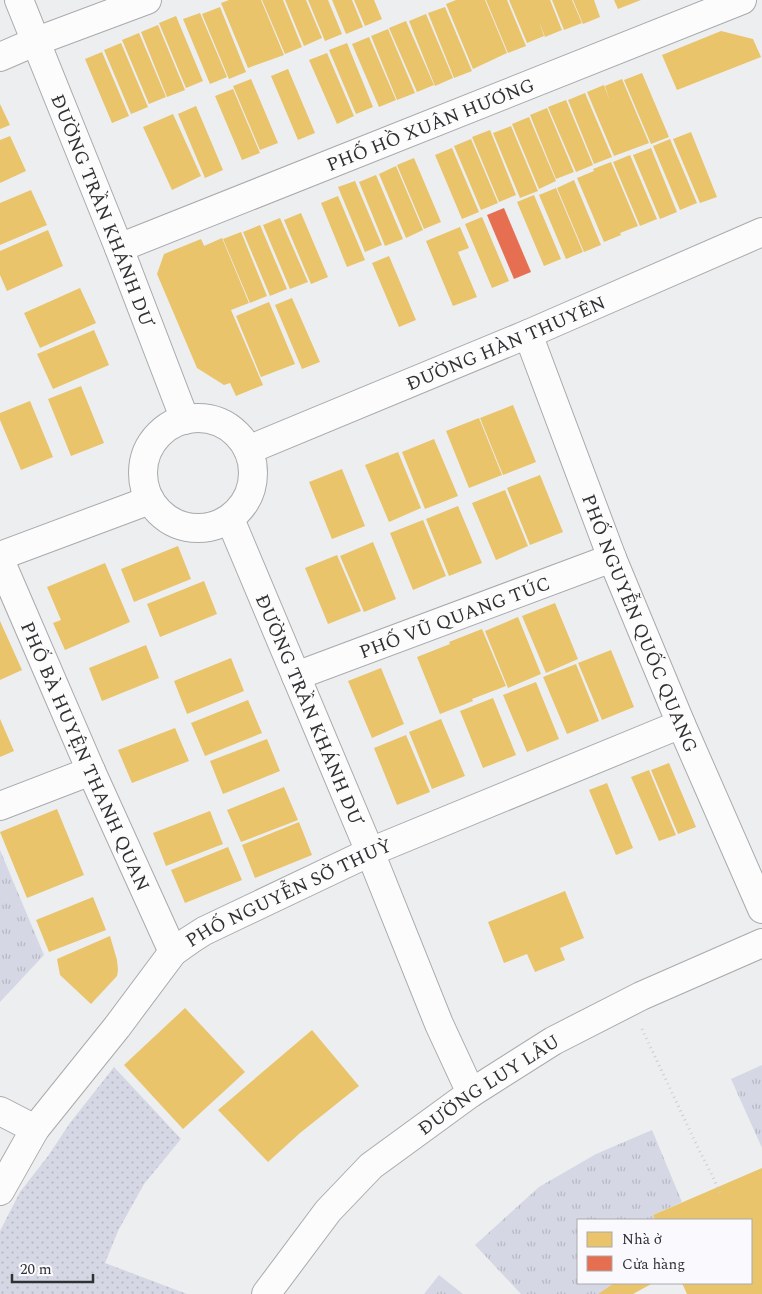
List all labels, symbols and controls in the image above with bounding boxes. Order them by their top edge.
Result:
street label: PHỐ HỒ XUÂN HƯƠNG [322,71,539,180]
street label: ĐƯỜNG TRẦN KHÁNH DƯ [42,90,161,332]
street label: ĐƯỜNG HÀN THUYÊN [402,289,611,399]
street label: PHỐ NGUYỄN QUỐC QUANG [573,490,705,757]
street label: PHỐ VŨ QUANG TÚC [355,569,555,667]
street label: ĐƯỜNG TRẦN KHÁNH DƯ [247,590,370,831]
street label: PHỐ BÀ HUYỆN THANH QUAN [12,617,157,896]
street label: PHỐ NGUYỄN SỞ THUỲ [180,832,396,955]
street label: ĐƯỜNG LUY LÂU [412,1027,566,1143]
legend [577,1219,752,1284]
text: Nhà ở [622,1228,662,1251]
scale bar [12,1252,94,1284]
text: Cửa hàng [622,1253,685,1276]
text: 20 m [20,1258,52,1281]

